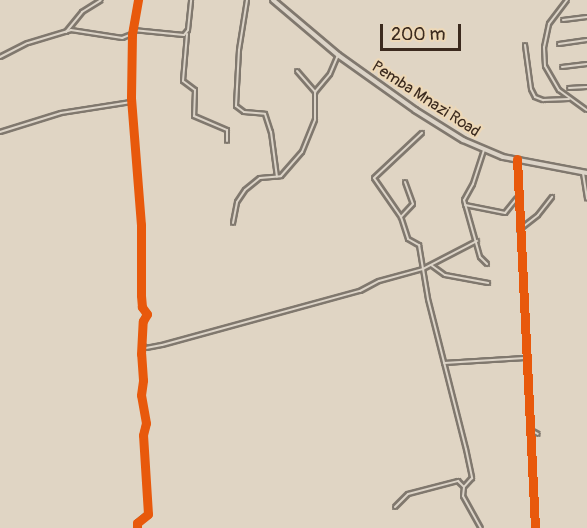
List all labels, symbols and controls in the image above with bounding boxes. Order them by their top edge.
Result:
scale bar [383,12,464,50]
text: 200 m [391,23,446,46]
street label: Pemba Mnazi Road [368,57,484,141]

